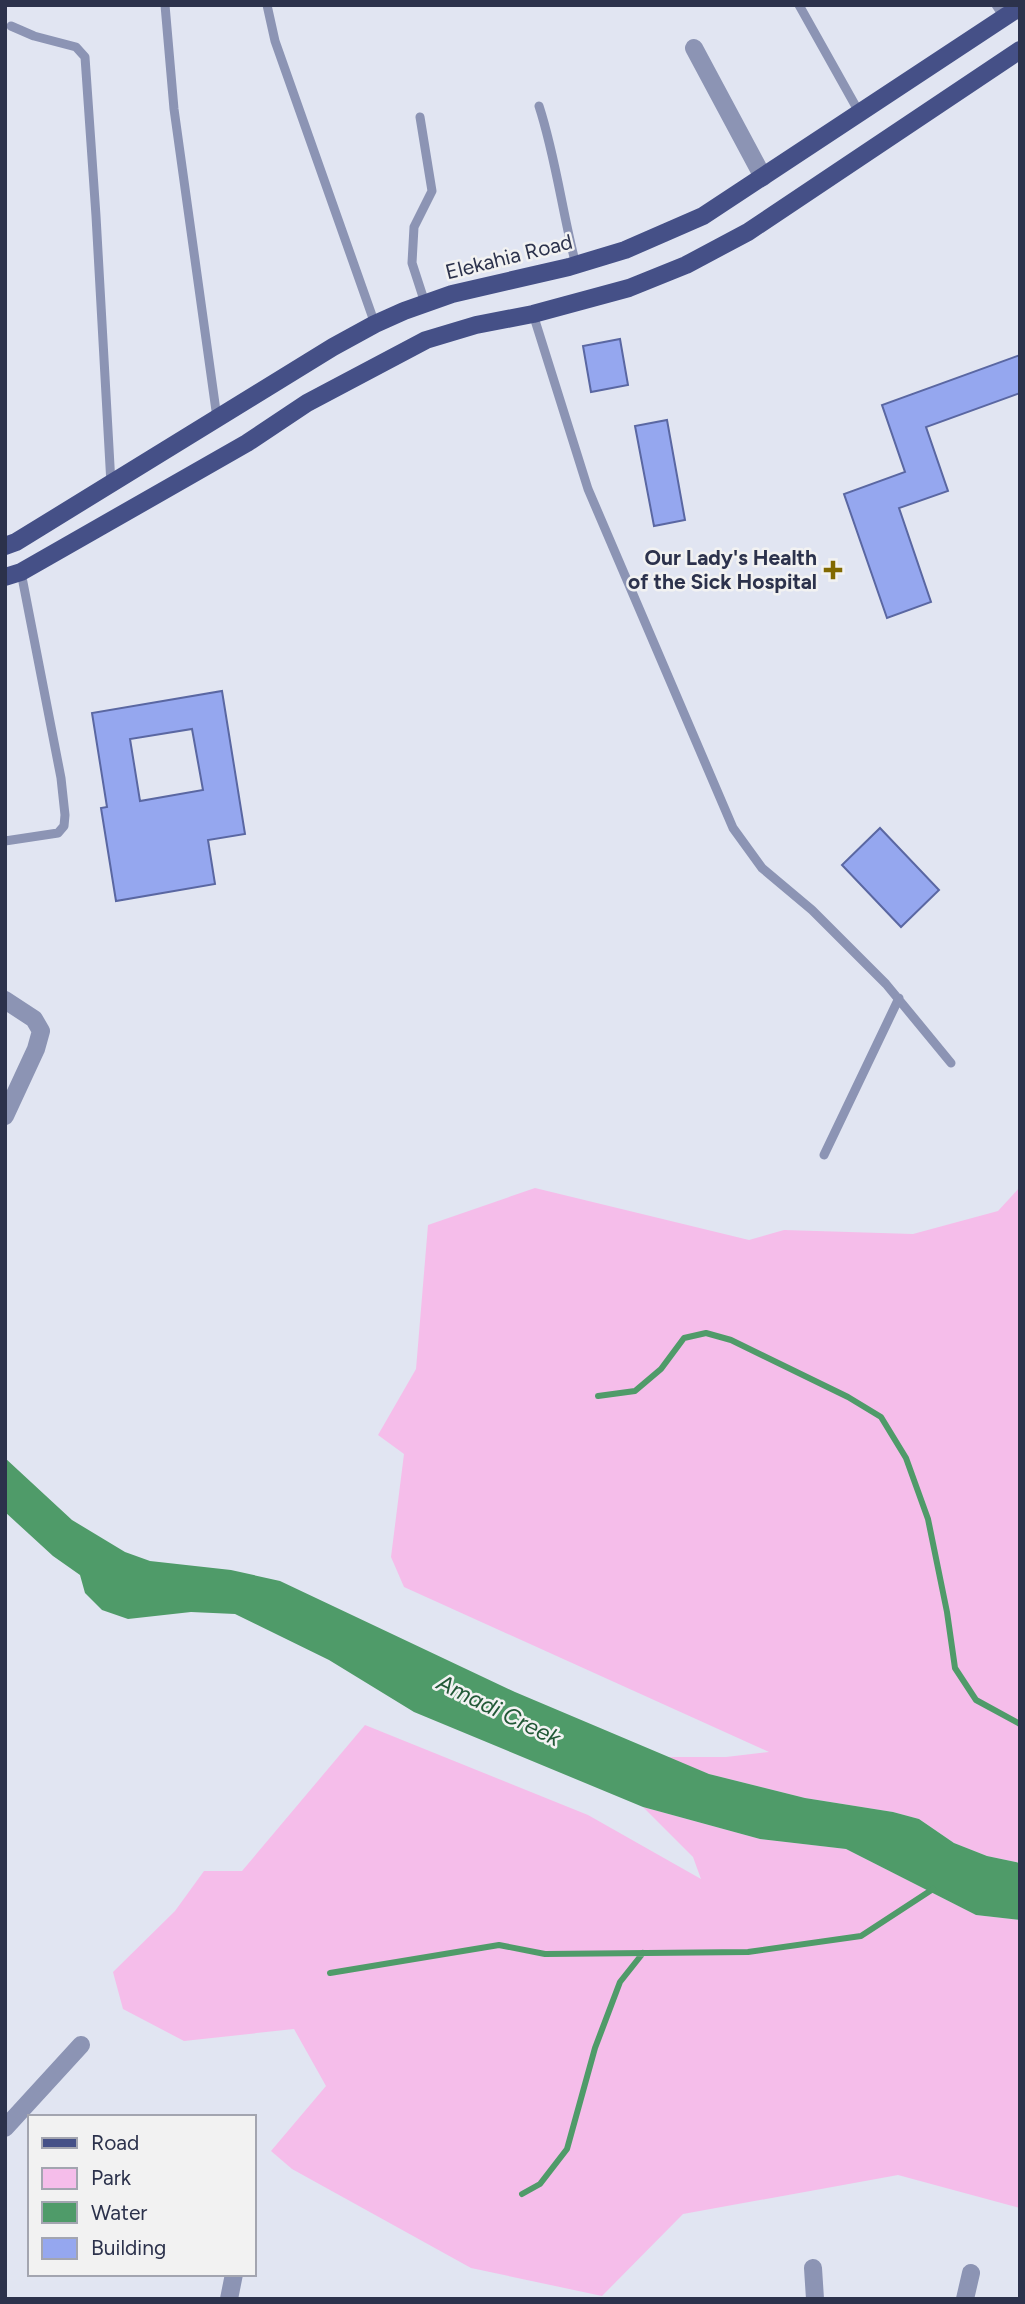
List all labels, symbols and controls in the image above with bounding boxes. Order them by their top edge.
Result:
street label: Elekahia Road [443,229,575,284]
place label: Our Lady's Health of the Sick Hospital [628,545,817,594]
marker: Our Lady's Health of the Sick Hospital [823,560,843,580]
water label: Amadi Creek [432,1668,566,1752]
legend [28,2115,256,2276]
text: Road [91,2130,139,2155]
text: Park [91,2165,132,2190]
text: Water [91,2200,147,2225]
text: Building [91,2235,166,2260]

